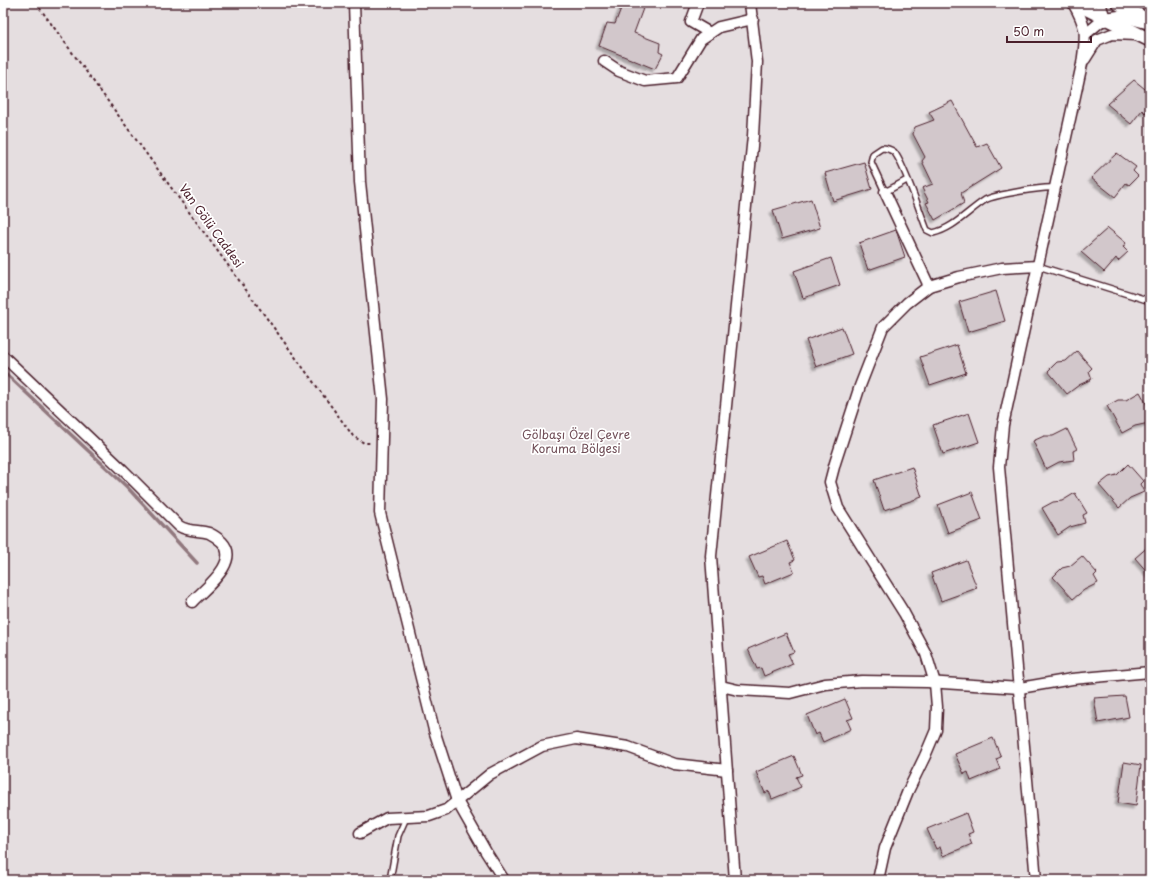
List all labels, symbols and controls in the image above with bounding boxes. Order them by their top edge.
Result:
scale bar [1007,18,1091,44]
text: 50 m [1013,22,1044,40]
street label: Van Gölü Caddesi [175,180,248,271]
park label: Gölbaşı Özel Çevre Koruma Bölgesi [522,425,630,457]

